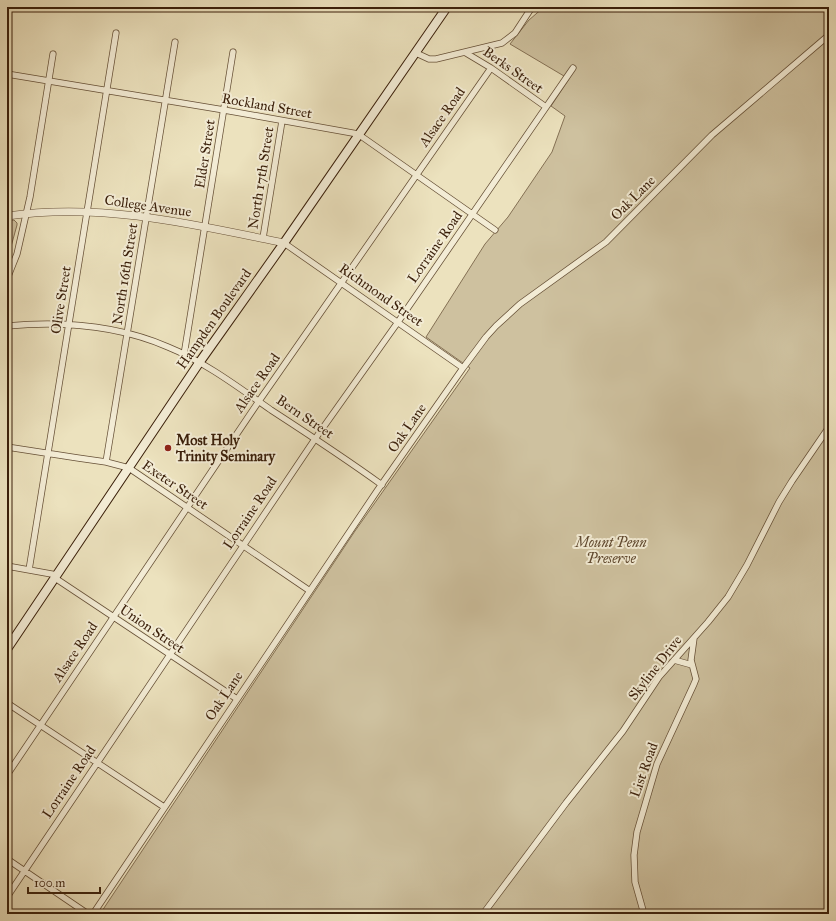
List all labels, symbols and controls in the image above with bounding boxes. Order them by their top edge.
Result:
street label: Berks Street [480,43,546,97]
street label: Alsace Road [415,84,469,151]
street label: Rockland Street [221,90,314,122]
street label: Elder Street [191,118,219,190]
street label: North 17th Street [245,126,277,230]
street label: Oak Lane [607,172,659,224]
street label: College Avenue [104,191,193,221]
street label: Lorraine Road [404,208,466,286]
street label: North 16th Street [109,222,141,326]
street label: Richmond Street [336,260,426,330]
street label: Olive Street [47,265,75,335]
street label: Hampden Boulevard [173,266,255,372]
street label: Alsace Road [230,350,284,417]
street label: Bern Street [273,392,337,442]
street label: Oak Lane [384,400,430,456]
place label: Most Holy Trinity Seminary [175,432,276,466]
marker: Most Holy Trinity Seminary [163,443,173,453]
street label: Exeter Street [139,457,211,513]
street label: Lorraine Road [219,473,281,553]
park label: Mount Penn Preserve [573,534,647,567]
street label: Union Street [116,601,188,657]
street label: Alsace Road [48,619,101,686]
street label: Skyline Drive [624,632,686,704]
street label: Oak Lane [201,668,247,724]
street label: List Road [626,740,662,800]
street label: Lorraine Road [38,742,100,822]
scale bar [28,869,100,895]
text: 100 m [34,876,65,890]

